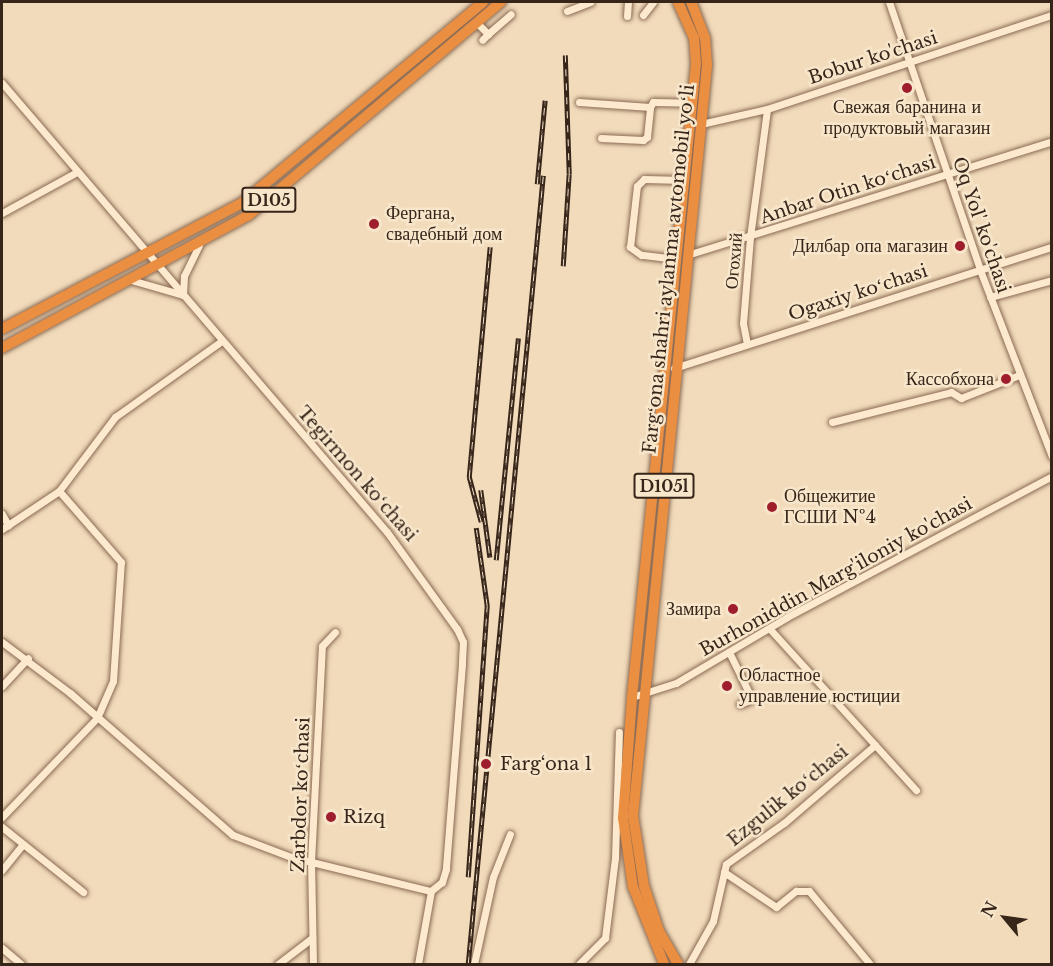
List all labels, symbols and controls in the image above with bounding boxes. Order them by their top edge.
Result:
street label: Bobur ko'chasi [806,27,940,89]
marker: Свежая баранина и продуктовый магазин [900,81,914,95]
street label: Fargʻona shahri aylanma avtomobil yoʻli [639,83,699,455]
place label: Свежая баранина и продуктовый магазин [824,97,990,140]
street label: Anbar Otin koʻchasi [757,151,939,229]
street label: Oq Yol' ko'chasi [947,154,1015,296]
road number: D105 [240,187,298,213]
place label: Фергана, свадебный дом [386,203,502,246]
marker: Фергана, свадебный дом [367,217,381,231]
street label: Огохий [721,232,747,290]
place label: Дилбар опа магазин [793,235,948,257]
marker: Дилбар опа магазин [953,239,967,253]
street label: Ogaxiy koʻchasi [785,260,931,326]
place label: Кассобхона [906,368,994,390]
marker: Кассобхона [999,372,1013,386]
street label: Tegirmon koʻchasi [293,402,421,546]
road number: D105l [632,473,696,499]
place label: Общежитие ГСШИ №4 [784,486,876,528]
street label: Burhoniddin Marg'iloniy ko'chasi [696,493,976,661]
marker: Общежитие ГСШИ №4 [765,500,779,514]
place label: Замира [666,598,721,620]
marker: Замира [726,602,740,616]
place label: Областное управление юстиции [739,665,900,708]
marker: Областное управление юстиции [720,679,734,693]
street label: Zarbdor koʻchasi [287,716,315,874]
street label: Ezgulik koʻchasi [723,741,853,851]
place label: Farg‘ona 1 [500,753,592,775]
marker: Farg‘ona 1 [477,755,495,773]
place label: Rizq [343,806,385,828]
marker: Rizq [324,810,338,824]
north arrow [975,888,1035,948]
text: N [977,898,1002,921]

